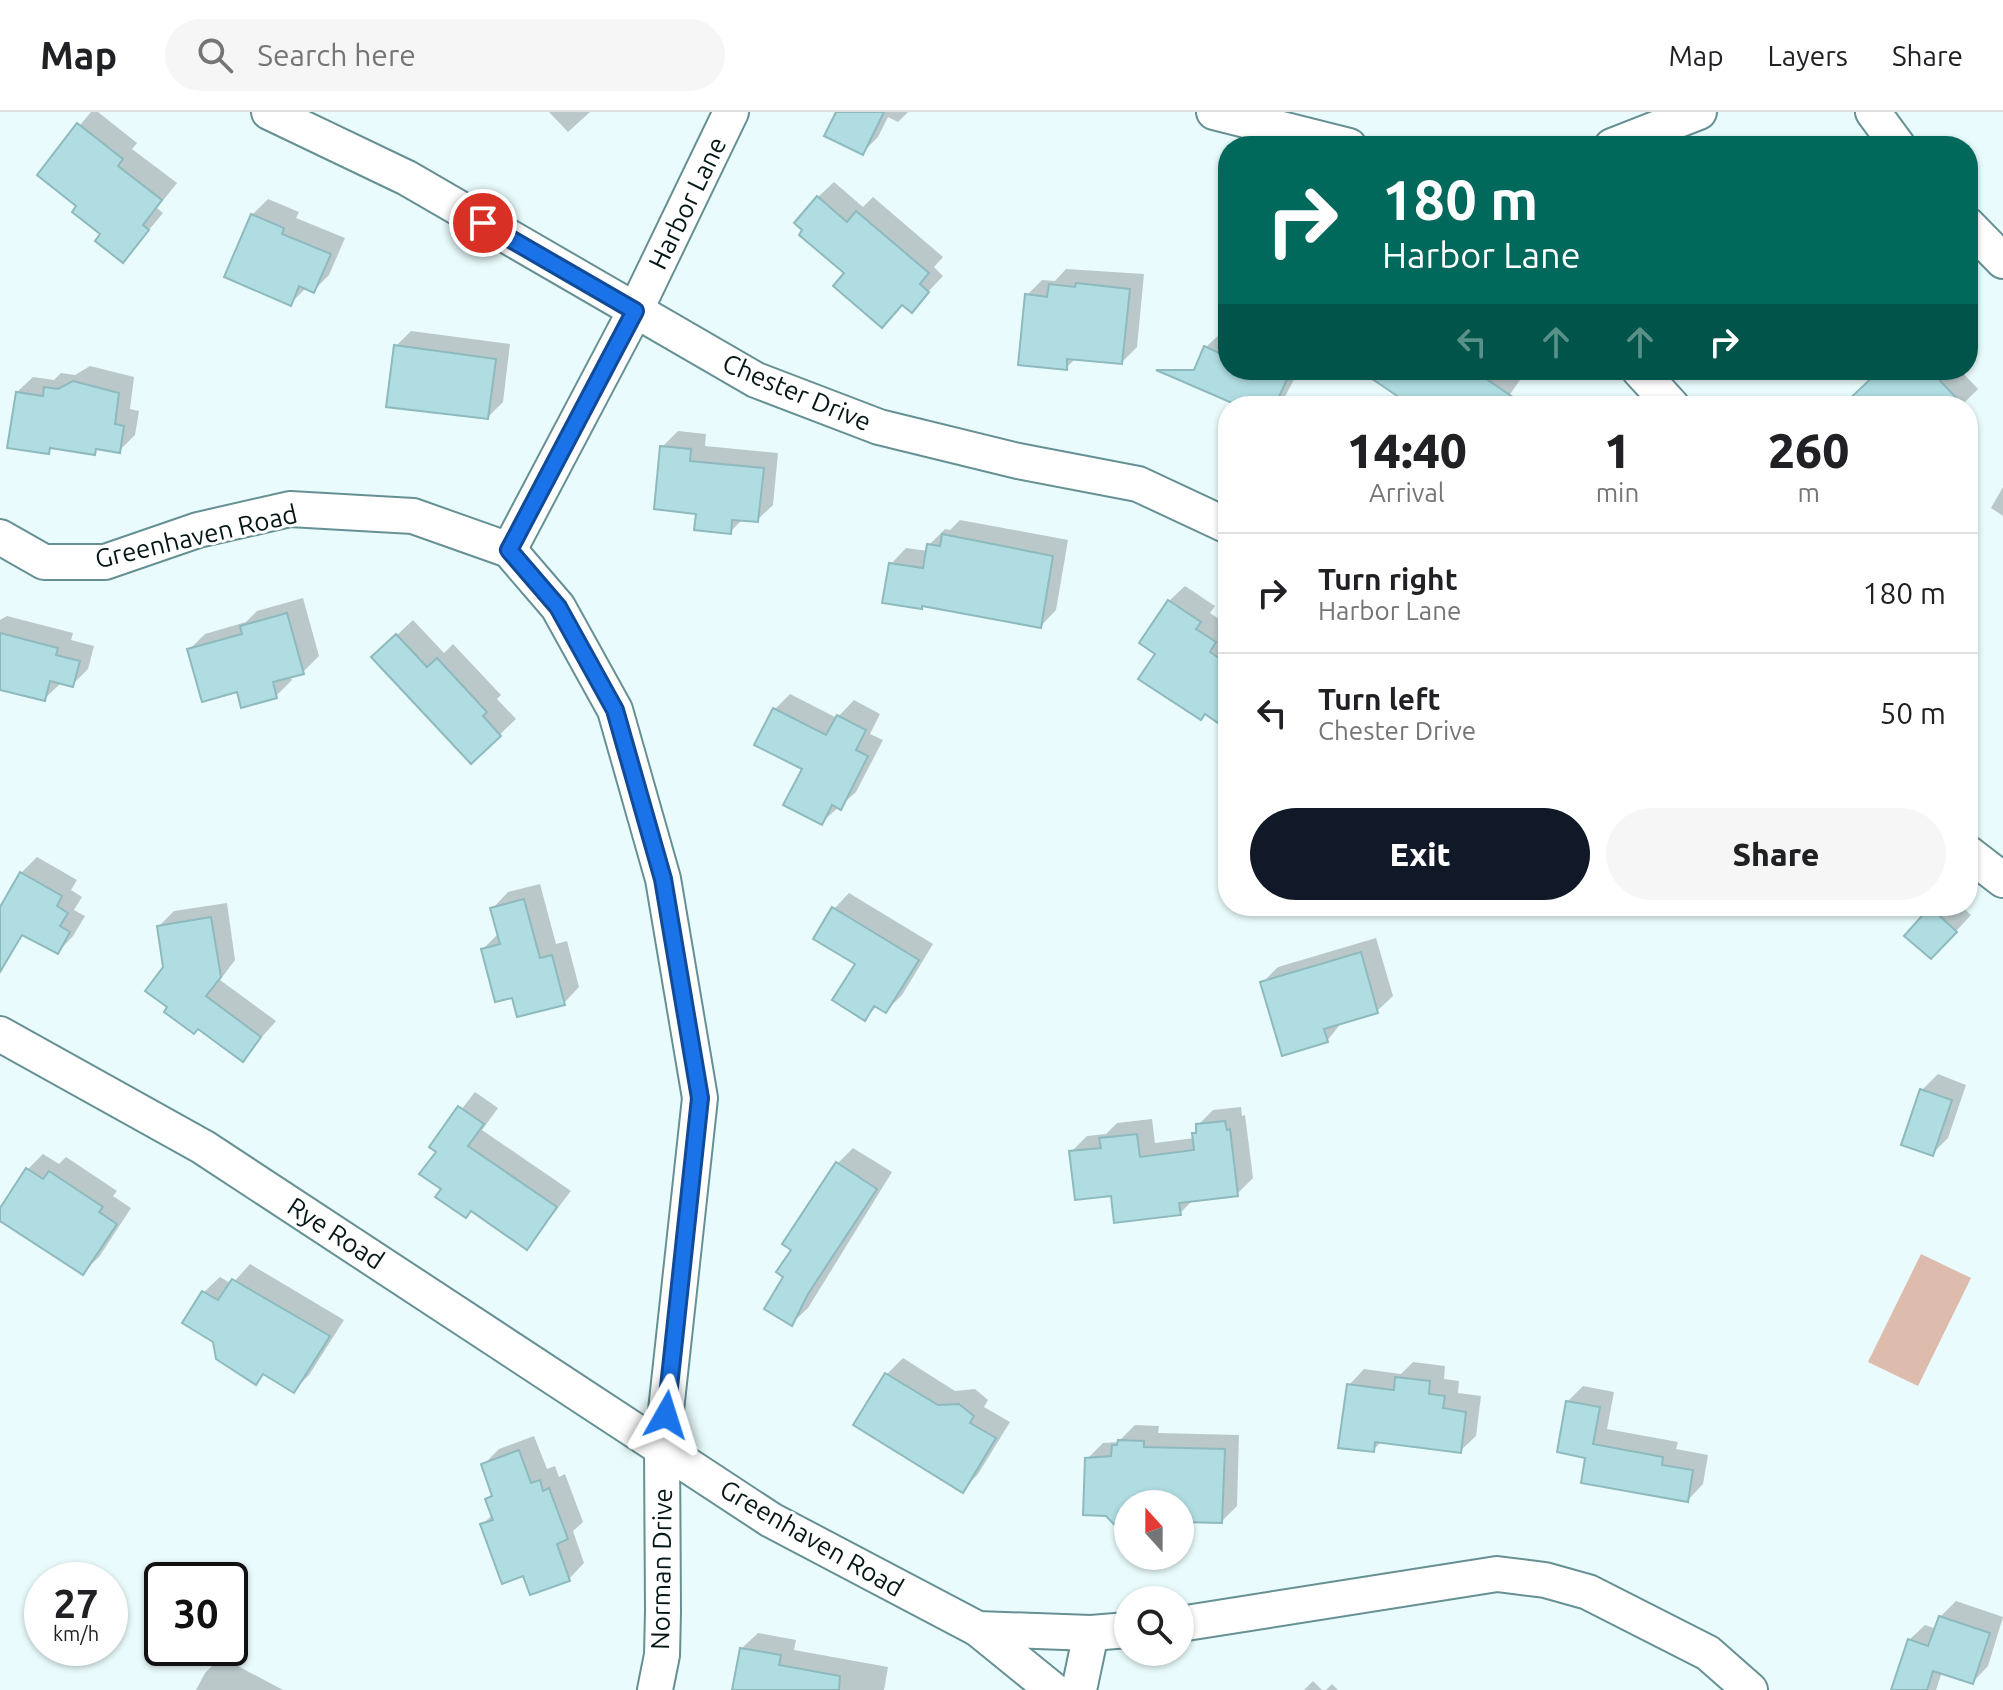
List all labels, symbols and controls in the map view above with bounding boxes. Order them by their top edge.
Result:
search box [165,19,725,91]
icon: search [193,33,237,77]
text: Map [40,34,117,76]
text: Search here [257,38,416,72]
text: Map [1668,40,1724,71]
text: Layers [1768,40,1848,71]
text: Share [1892,40,1963,71]
street label: Harbor Lane [643,132,731,274]
icon: right [1250,168,1354,272]
text: 180 m [1382,168,1538,231]
pin [449,189,517,257]
icon: arrive [461,201,505,245]
text: Harbor Lane [1382,234,1581,275]
icon: left [1450,320,1494,364]
icon: ahead [1534,320,1578,364]
icon: ahead [1618,320,1662,364]
icon: right [1702,320,1746,364]
street label: Chester Drive [719,348,875,436]
text: 14:40 [1347,423,1467,477]
text: 1 [1604,423,1631,477]
text: 260 [1768,423,1849,477]
text: Arrival [1369,478,1445,507]
text: min [1596,478,1639,507]
text: m [1797,478,1820,507]
street label: Greenhaven Road [92,499,300,573]
text: Turn right [1318,562,1458,596]
icon: right [1250,571,1294,615]
text: 180 m [1862,576,1946,610]
text: Harbor Lane [1318,596,1461,625]
text: Turn left [1318,682,1440,716]
icon: left [1250,691,1294,735]
text: 50 m [1879,696,1946,730]
text: Chester Drive [1318,716,1476,745]
button: Exit [1250,808,1590,900]
button: Share [1606,808,1946,900]
street label: Rye Road [282,1191,390,1275]
position arrow [624,1373,708,1457]
street label: Greenhaven Road [715,1474,909,1602]
street label: Norman Drive [645,1488,677,1650]
north arrow [1114,1490,1194,1570]
map controls [1114,1490,1194,1666]
speed limit sign: 30 [144,1562,248,1666]
text: 27 [53,1581,99,1626]
button: search [1114,1586,1194,1666]
text: km/h [53,1622,99,1645]

